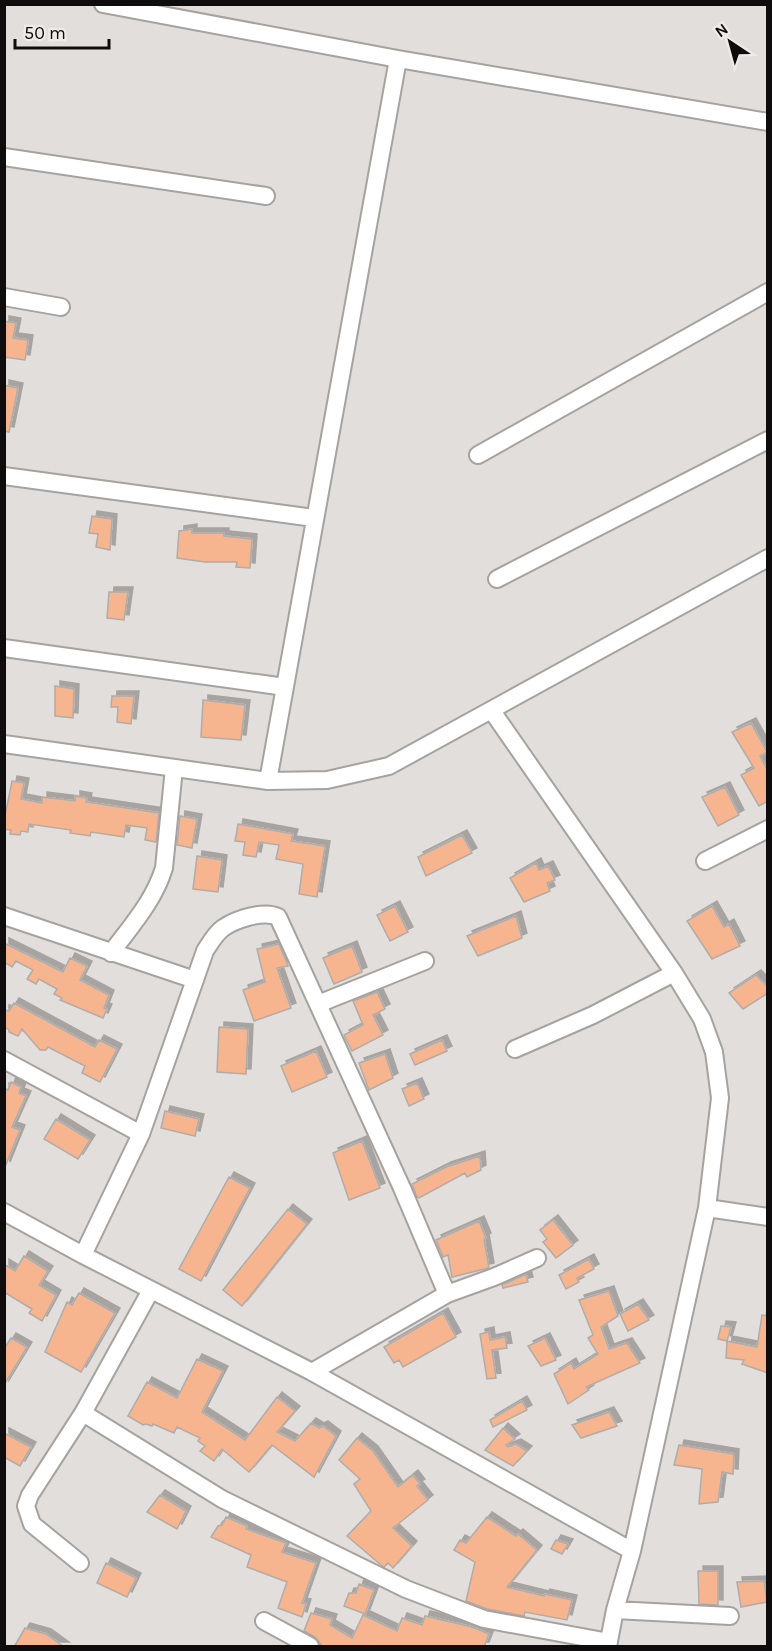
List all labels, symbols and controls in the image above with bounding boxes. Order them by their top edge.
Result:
scale bar [15,12,110,50]
north arrow [700,12,760,72]
text: N [711,19,732,41]
text: 50 m [24,22,66,44]

